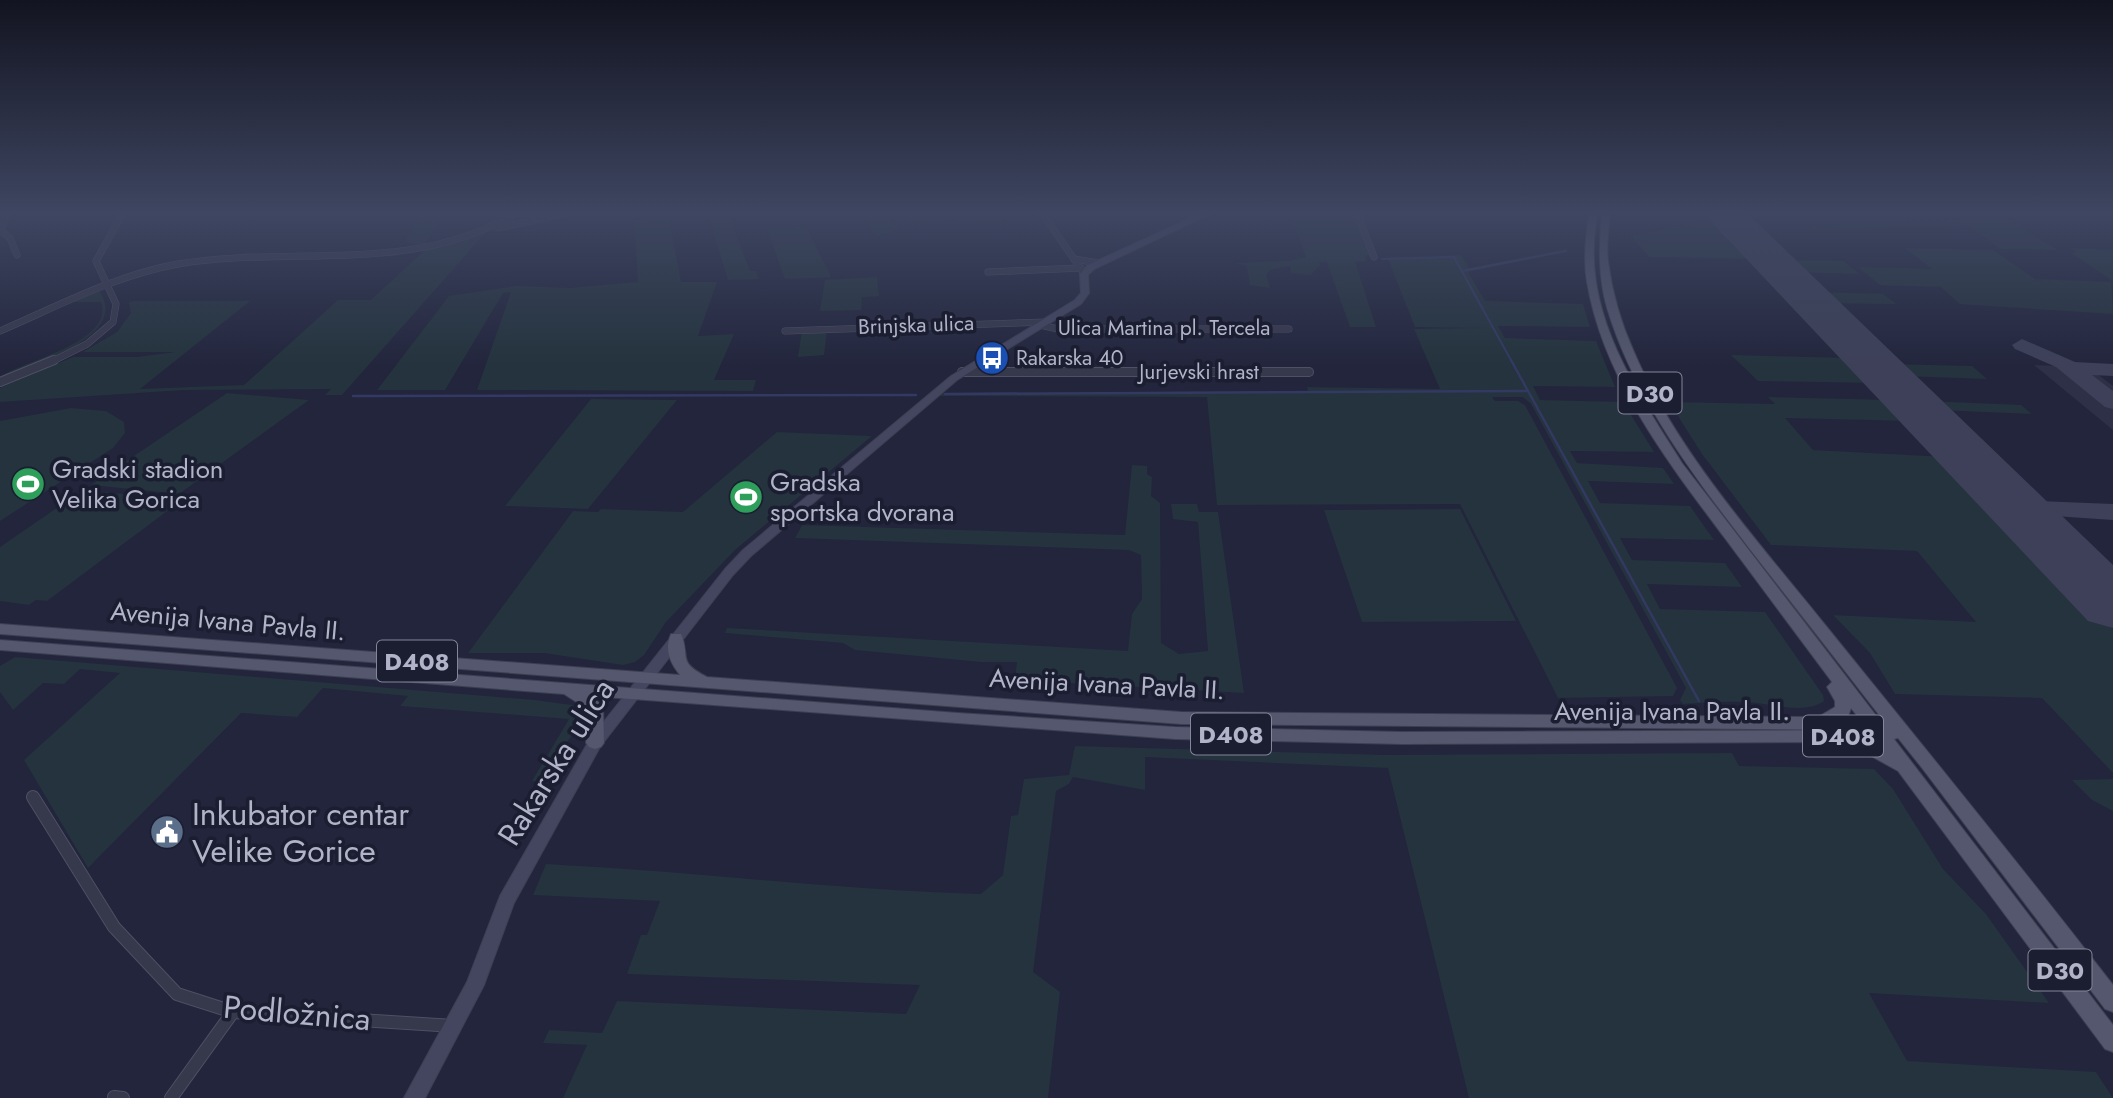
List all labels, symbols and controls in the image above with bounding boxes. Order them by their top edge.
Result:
street label: Brinjska ulica [857,308,975,342]
street label: Ulica Martina pl. Tercela [1058,313,1270,343]
bus stop icon: Rakarska 40 [973,339,1011,377]
place label: Rakarska 40 [1016,343,1123,373]
street label: Jurjevski hrast [1136,357,1259,387]
road number: D30 [1618,372,1682,414]
place label: Gradski stadion Velika Gorica [52,450,224,518]
place label: Gradska sportska dvorana [770,463,955,531]
sports icon: Gradski stadion Velika Gorica [9,465,47,503]
sports icon: Gradska sportska dvorana [727,478,765,516]
street label: Avenija Ivana Pavla II. [109,592,347,650]
road number: D408 [377,640,457,682]
street label: Avenija Ivana Pavla II. [988,659,1226,709]
street label: Rakarska ulica [486,670,626,854]
street label: Avenija Ivana Pavla II. [1554,692,1790,730]
road number: D408 [1191,714,1271,754]
road number: D408 [1803,716,1883,756]
place label: Inkubator centar Velike Gorice [192,791,409,874]
public building icon: Inkubator centar Velike Gorice [148,813,186,851]
road number: D30 [2028,950,2092,990]
street label: Podložnica [221,984,373,1042]

